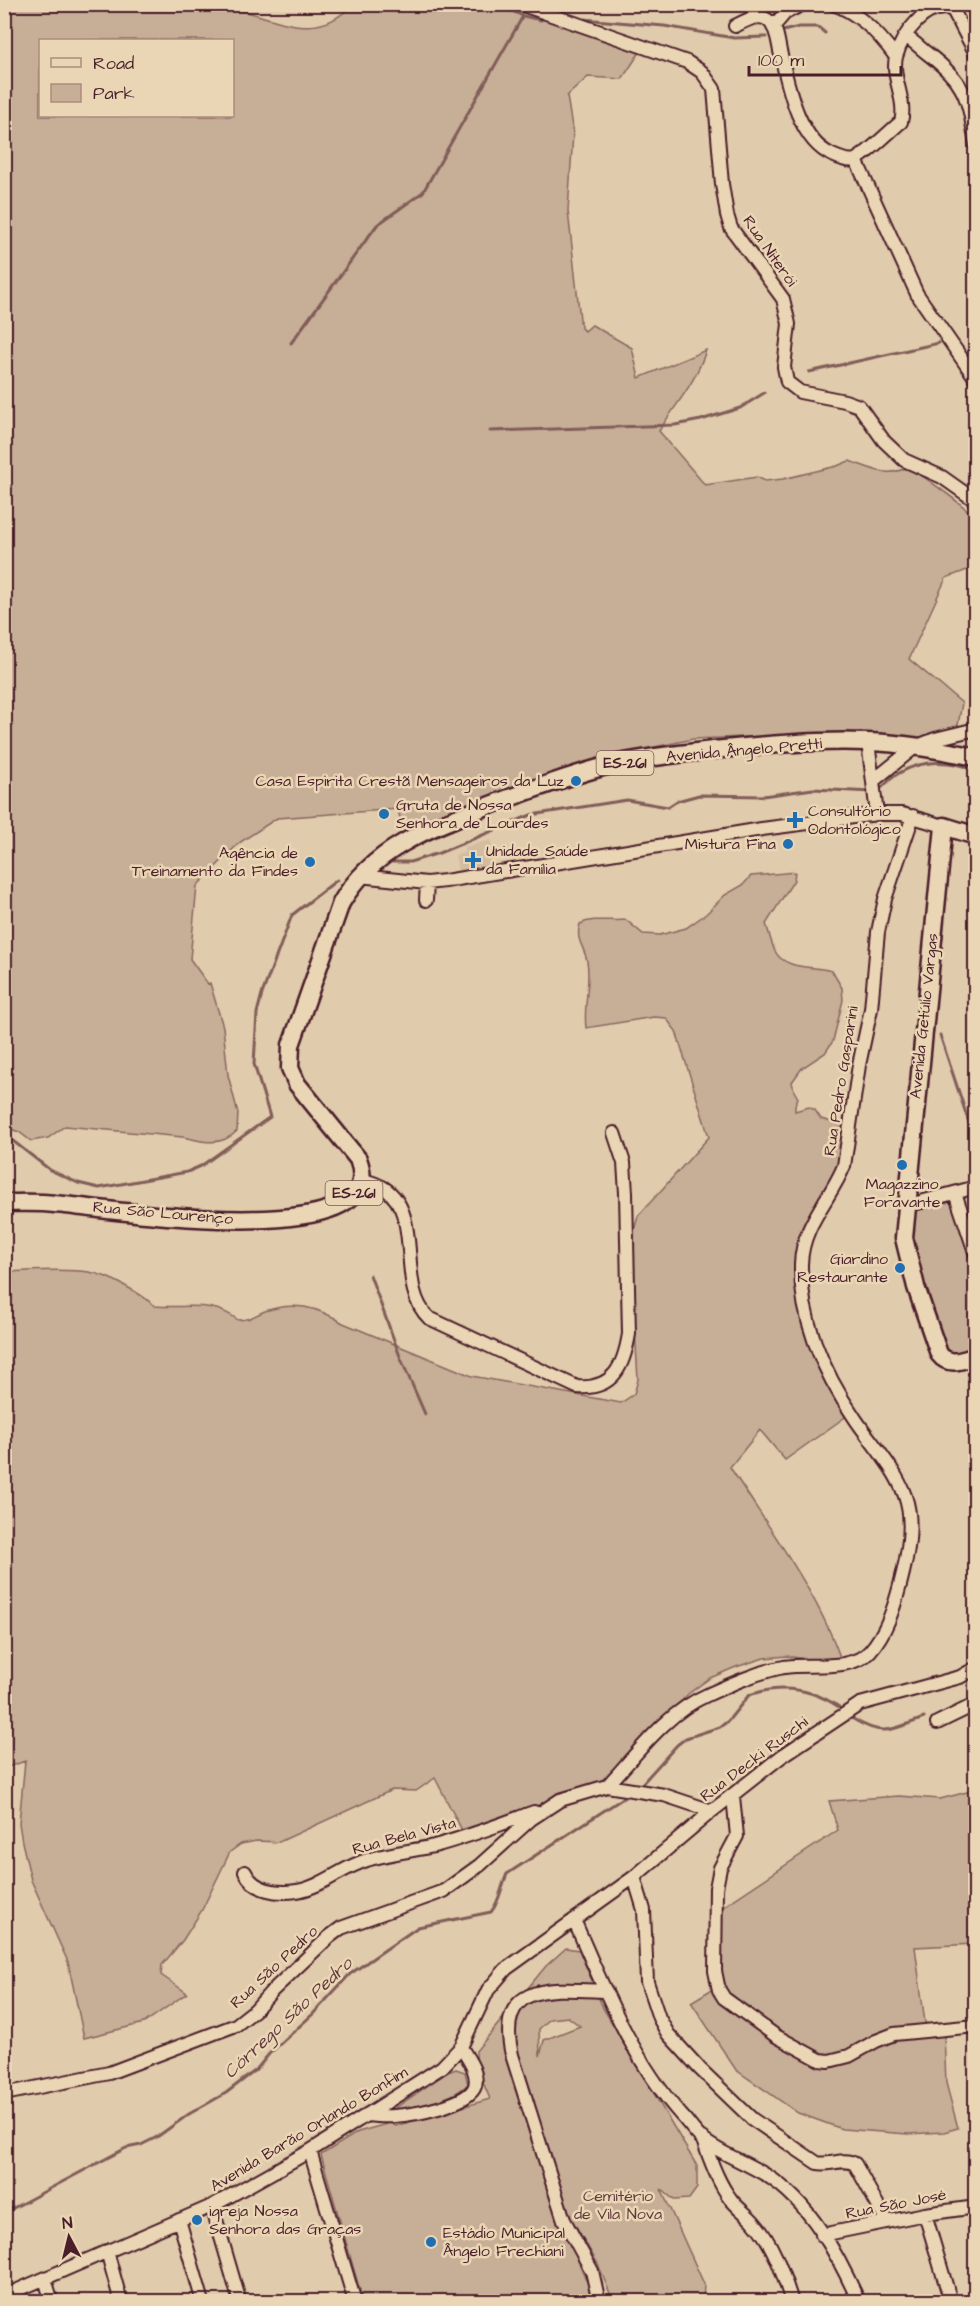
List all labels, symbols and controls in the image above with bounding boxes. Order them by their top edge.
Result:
legend [39,39,234,117]
scale bar [749,39,900,77]
text: 100 m [758,48,804,73]
text: Road [93,51,134,76]
text: Park [93,81,135,106]
street label: Rua Niterói [737,211,803,291]
street label: Avenida Ângelo Pretti [665,732,824,769]
road number: ES-261 [596,751,654,775]
place label: Casa Espirita Crestã Mensageiros da Luz [255,770,564,793]
marker: Casa Espirita Crestã Mensageiros da Luz [569,774,583,788]
place label: Gruta de Nossa Senhora de Lourdes [396,794,548,834]
place label: Consultório Odontológico [808,800,901,841]
marker: Gruta de Nossa Senhora de Lourdes [377,807,391,821]
marker: Consultório Odontológico [786,811,804,829]
place label: Mistura Fina [685,833,776,855]
marker: Mistura Fina [781,837,795,851]
place label: Unidade Saúde da Família [486,840,589,880]
place label: Agência de Treinamento da Findes [132,842,298,882]
marker: Unidade Saúde da Família [464,851,482,869]
marker: Agência de Treinamento da Findes [303,855,317,869]
street label: Avenida Getúlio Vargas [904,932,945,1100]
street label: Rua Pedro Gasparini [818,1004,864,1157]
marker: Magazzino Foravante [895,1158,909,1172]
place label: Magazzino Foravante [864,1173,941,1213]
road number: ES-261 [326,1181,382,1205]
street label: Rua São Lourenço [92,1196,234,1230]
place label: Giardino Restaurante [797,1248,888,1288]
marker: Giardino Restaurante [893,1261,907,1275]
street label: Rua Decki Ruschi [695,1711,813,1807]
street label: Rua Bela Vista [350,1812,458,1860]
street label: Rua São Pedro [225,1920,323,2014]
water label: Córrego São Pedro [218,1950,360,2085]
street label: Avenida Barão Orlando Bonfim [206,2061,412,2197]
street label: Rua São José [844,2183,949,2225]
park label: Cemitério de Vila Nova [574,2185,662,2225]
place label: igreja Nossa Senhora das Graças [209,2200,361,2240]
north arrow [39,2207,99,2267]
text: N [61,2212,74,2235]
marker: igreja Nossa Senhora das Graças [190,2213,204,2227]
place label: Estádio Municipal Ângelo Frechiani [443,2222,565,2263]
marker: Estádio Municipal Ângelo Frechiani [424,2235,438,2249]

